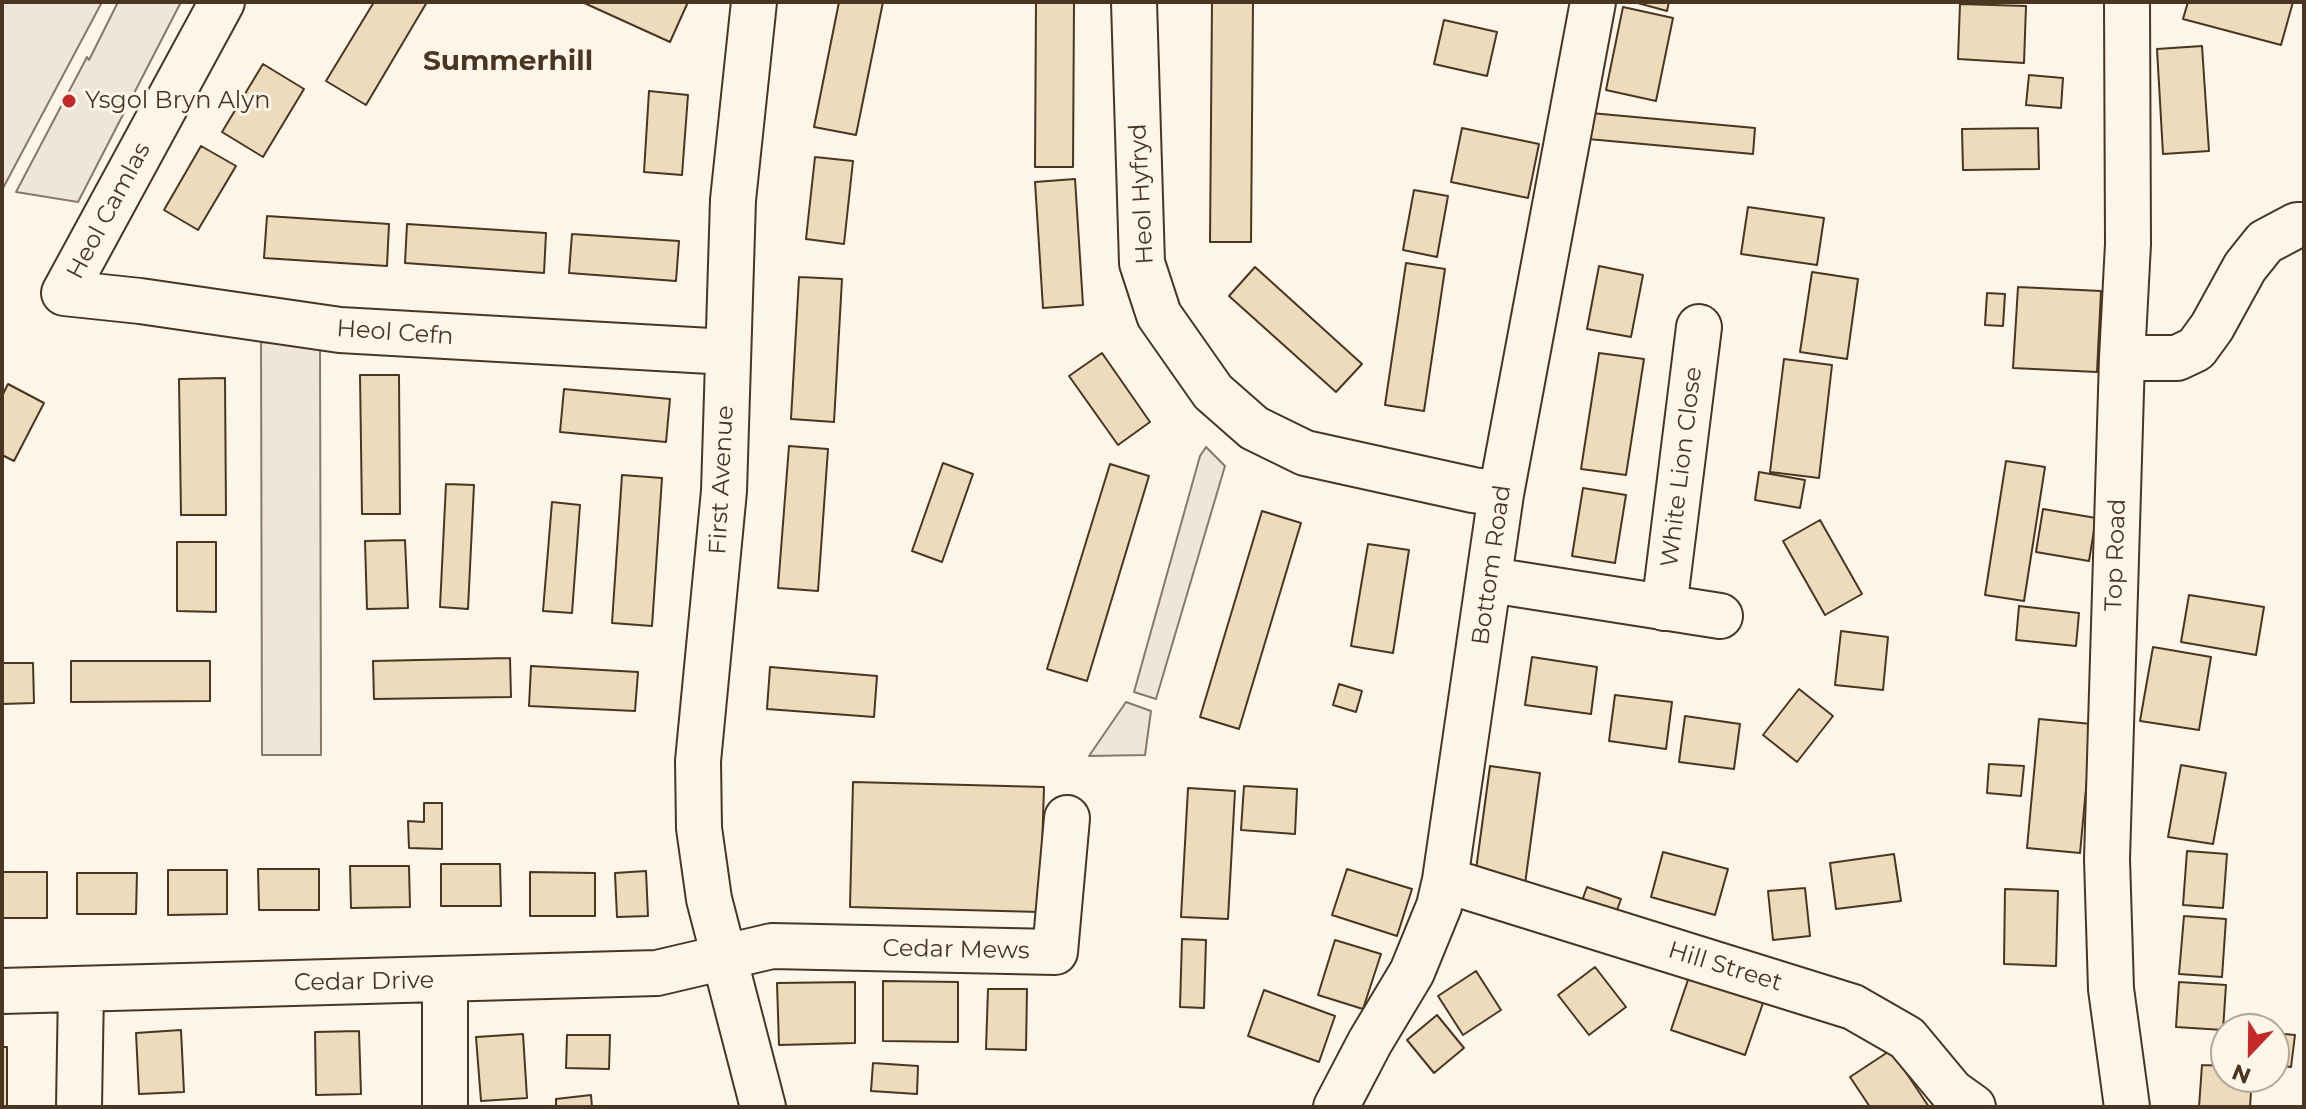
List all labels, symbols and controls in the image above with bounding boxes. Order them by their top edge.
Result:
district label: Summerhill [423,45,593,79]
place label: Ysgol Bryn Alyn [85,87,270,115]
marker: Ysgol Bryn Alyn [60,92,78,110]
street label: Heol Hyfryd [1124,123,1160,265]
street label: Heol Camlas [61,138,157,284]
street label: Heol Cefn [336,315,454,351]
street label: White Lion Close [1655,365,1709,569]
street label: First Avenue [704,405,740,555]
street label: Bottom Road [1467,483,1517,647]
street label: Top Road [2100,498,2132,612]
street label: Cedar Mews [882,934,1030,966]
street label: Hill Street [1664,936,1786,998]
street label: Cedar Drive [294,966,434,998]
north arrow [2210,1013,2290,1093]
text: N [2228,1058,2255,1090]

